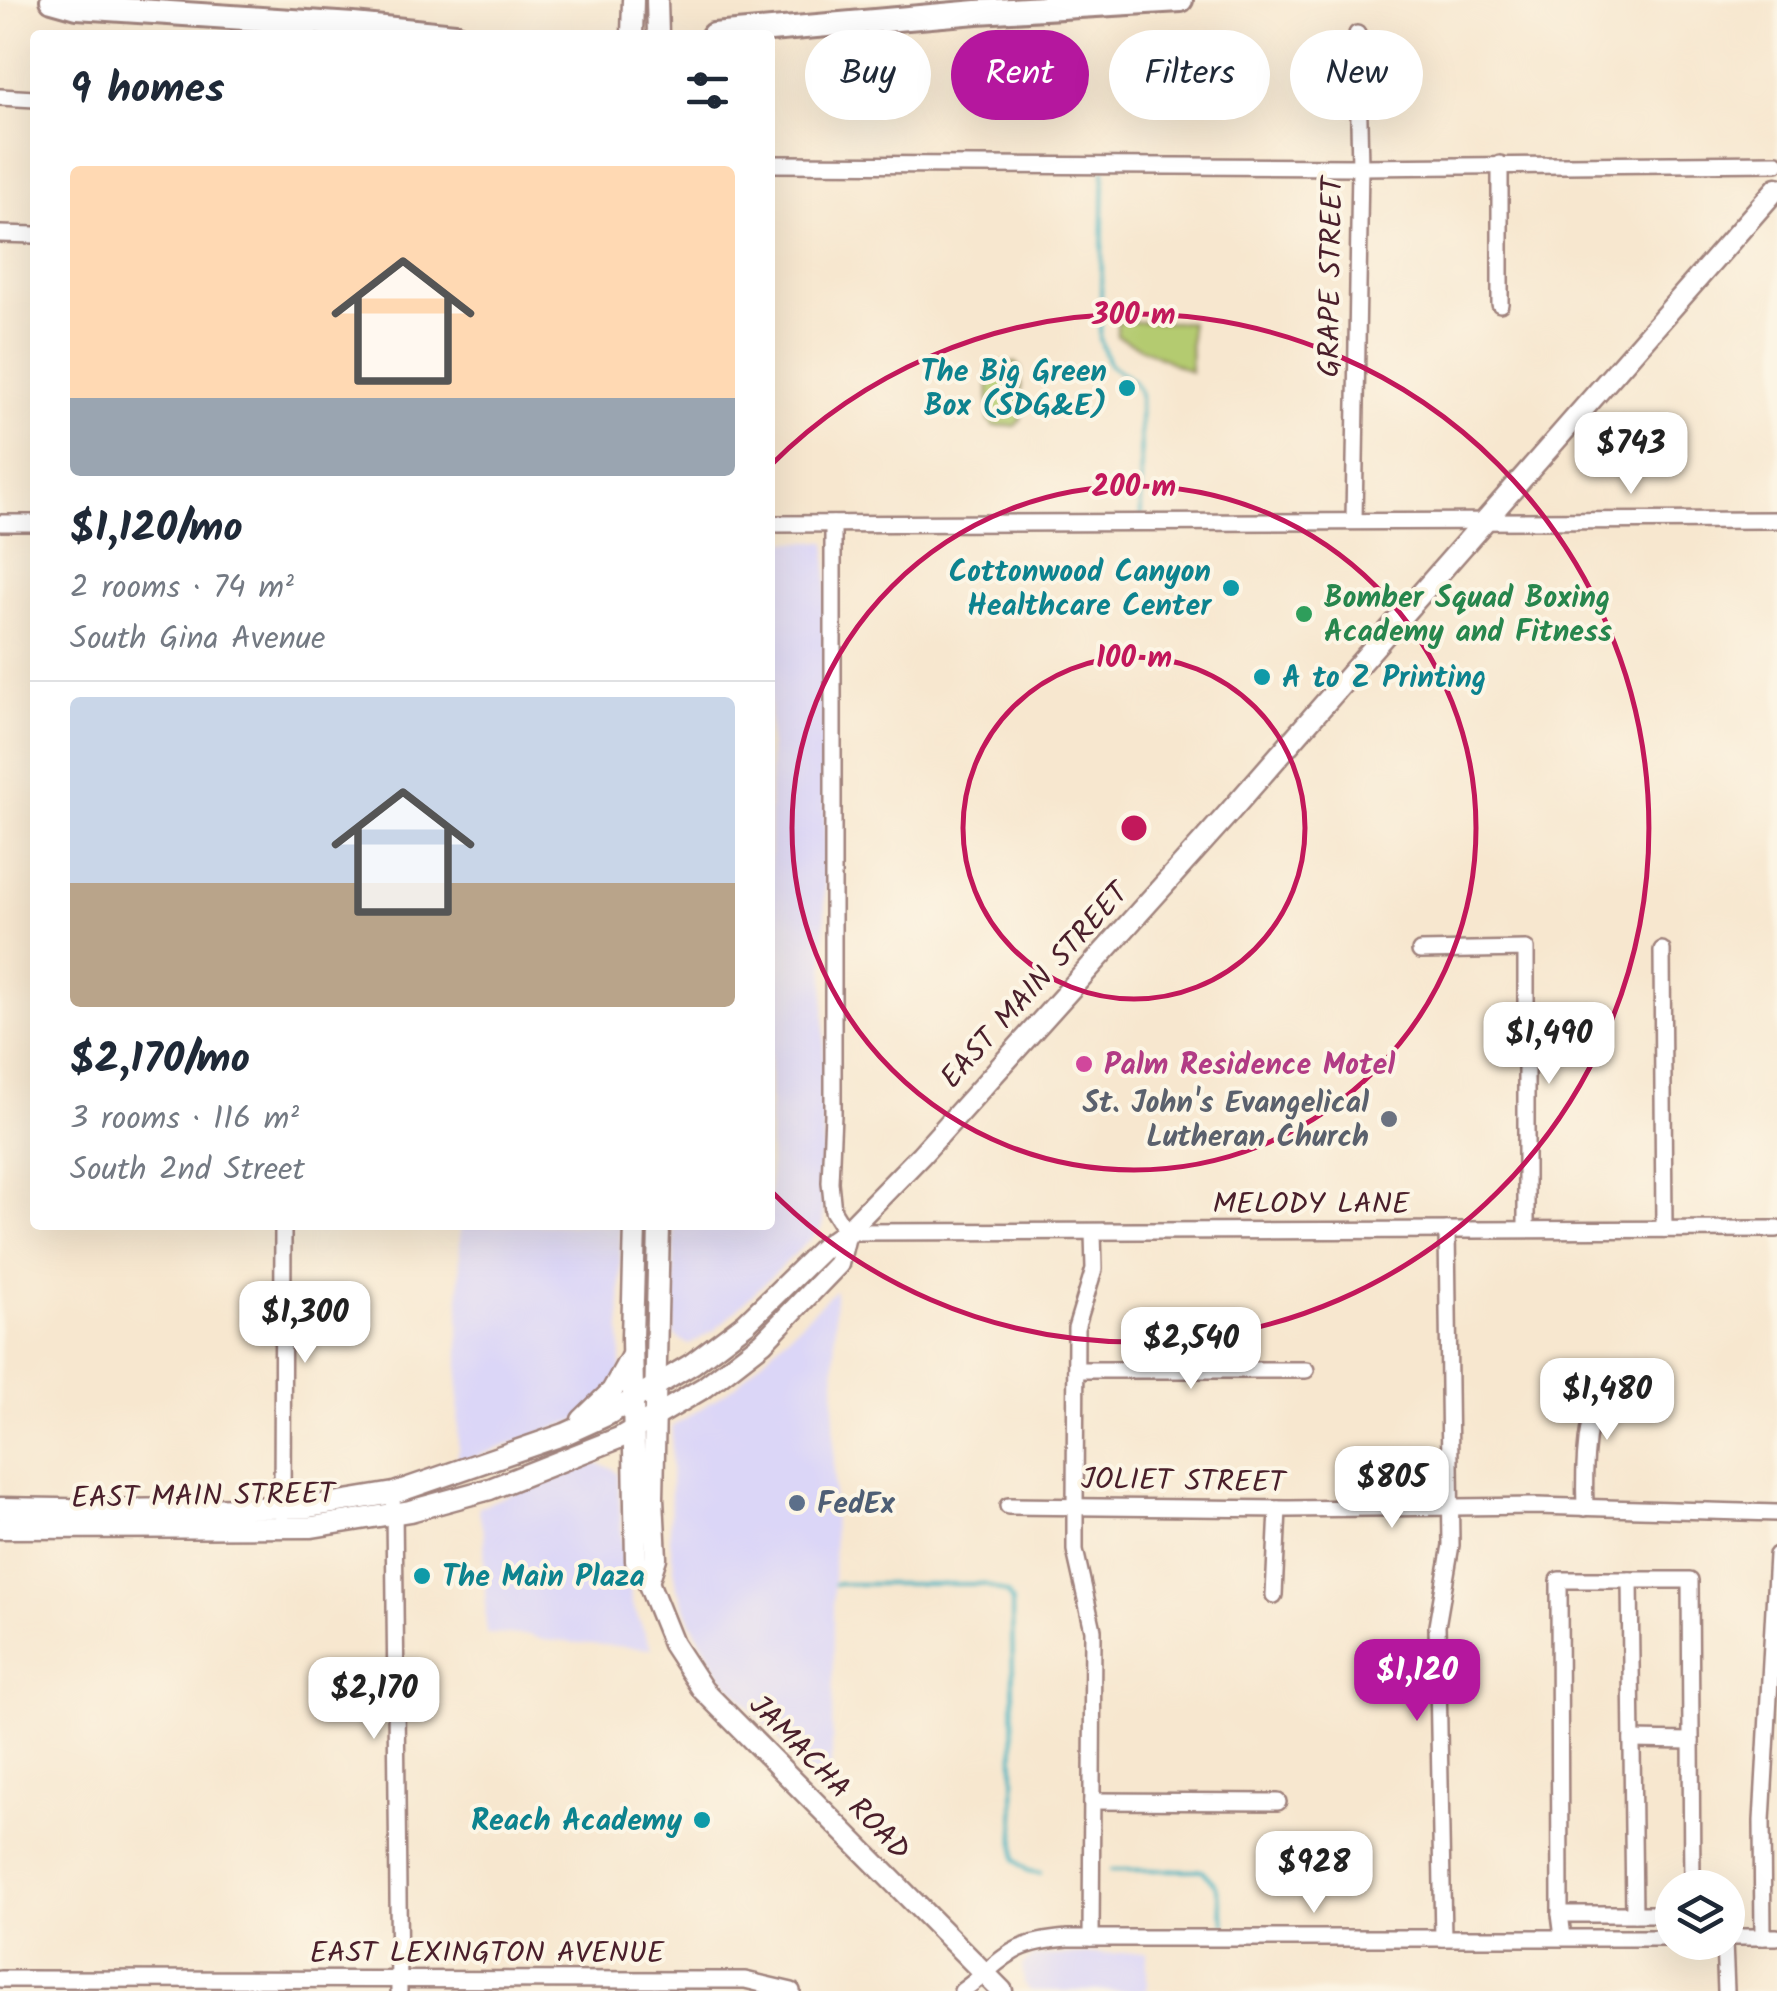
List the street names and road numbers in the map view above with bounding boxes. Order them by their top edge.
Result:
street label: GRAPE STREET [1306,173,1358,378]
street label: EAST MAIN STREET [929,870,1144,1100]
street label: MELODY LANE [1212,1181,1411,1229]
street label: JOLIET STREET [1080,1456,1289,1508]
street label: EAST MAIN STREET [71,1471,338,1523]
street label: JAMACHA ROAD [736,1684,921,1873]
street label: EAST LEXINGTON AVENUE [310,1930,666,1978]

